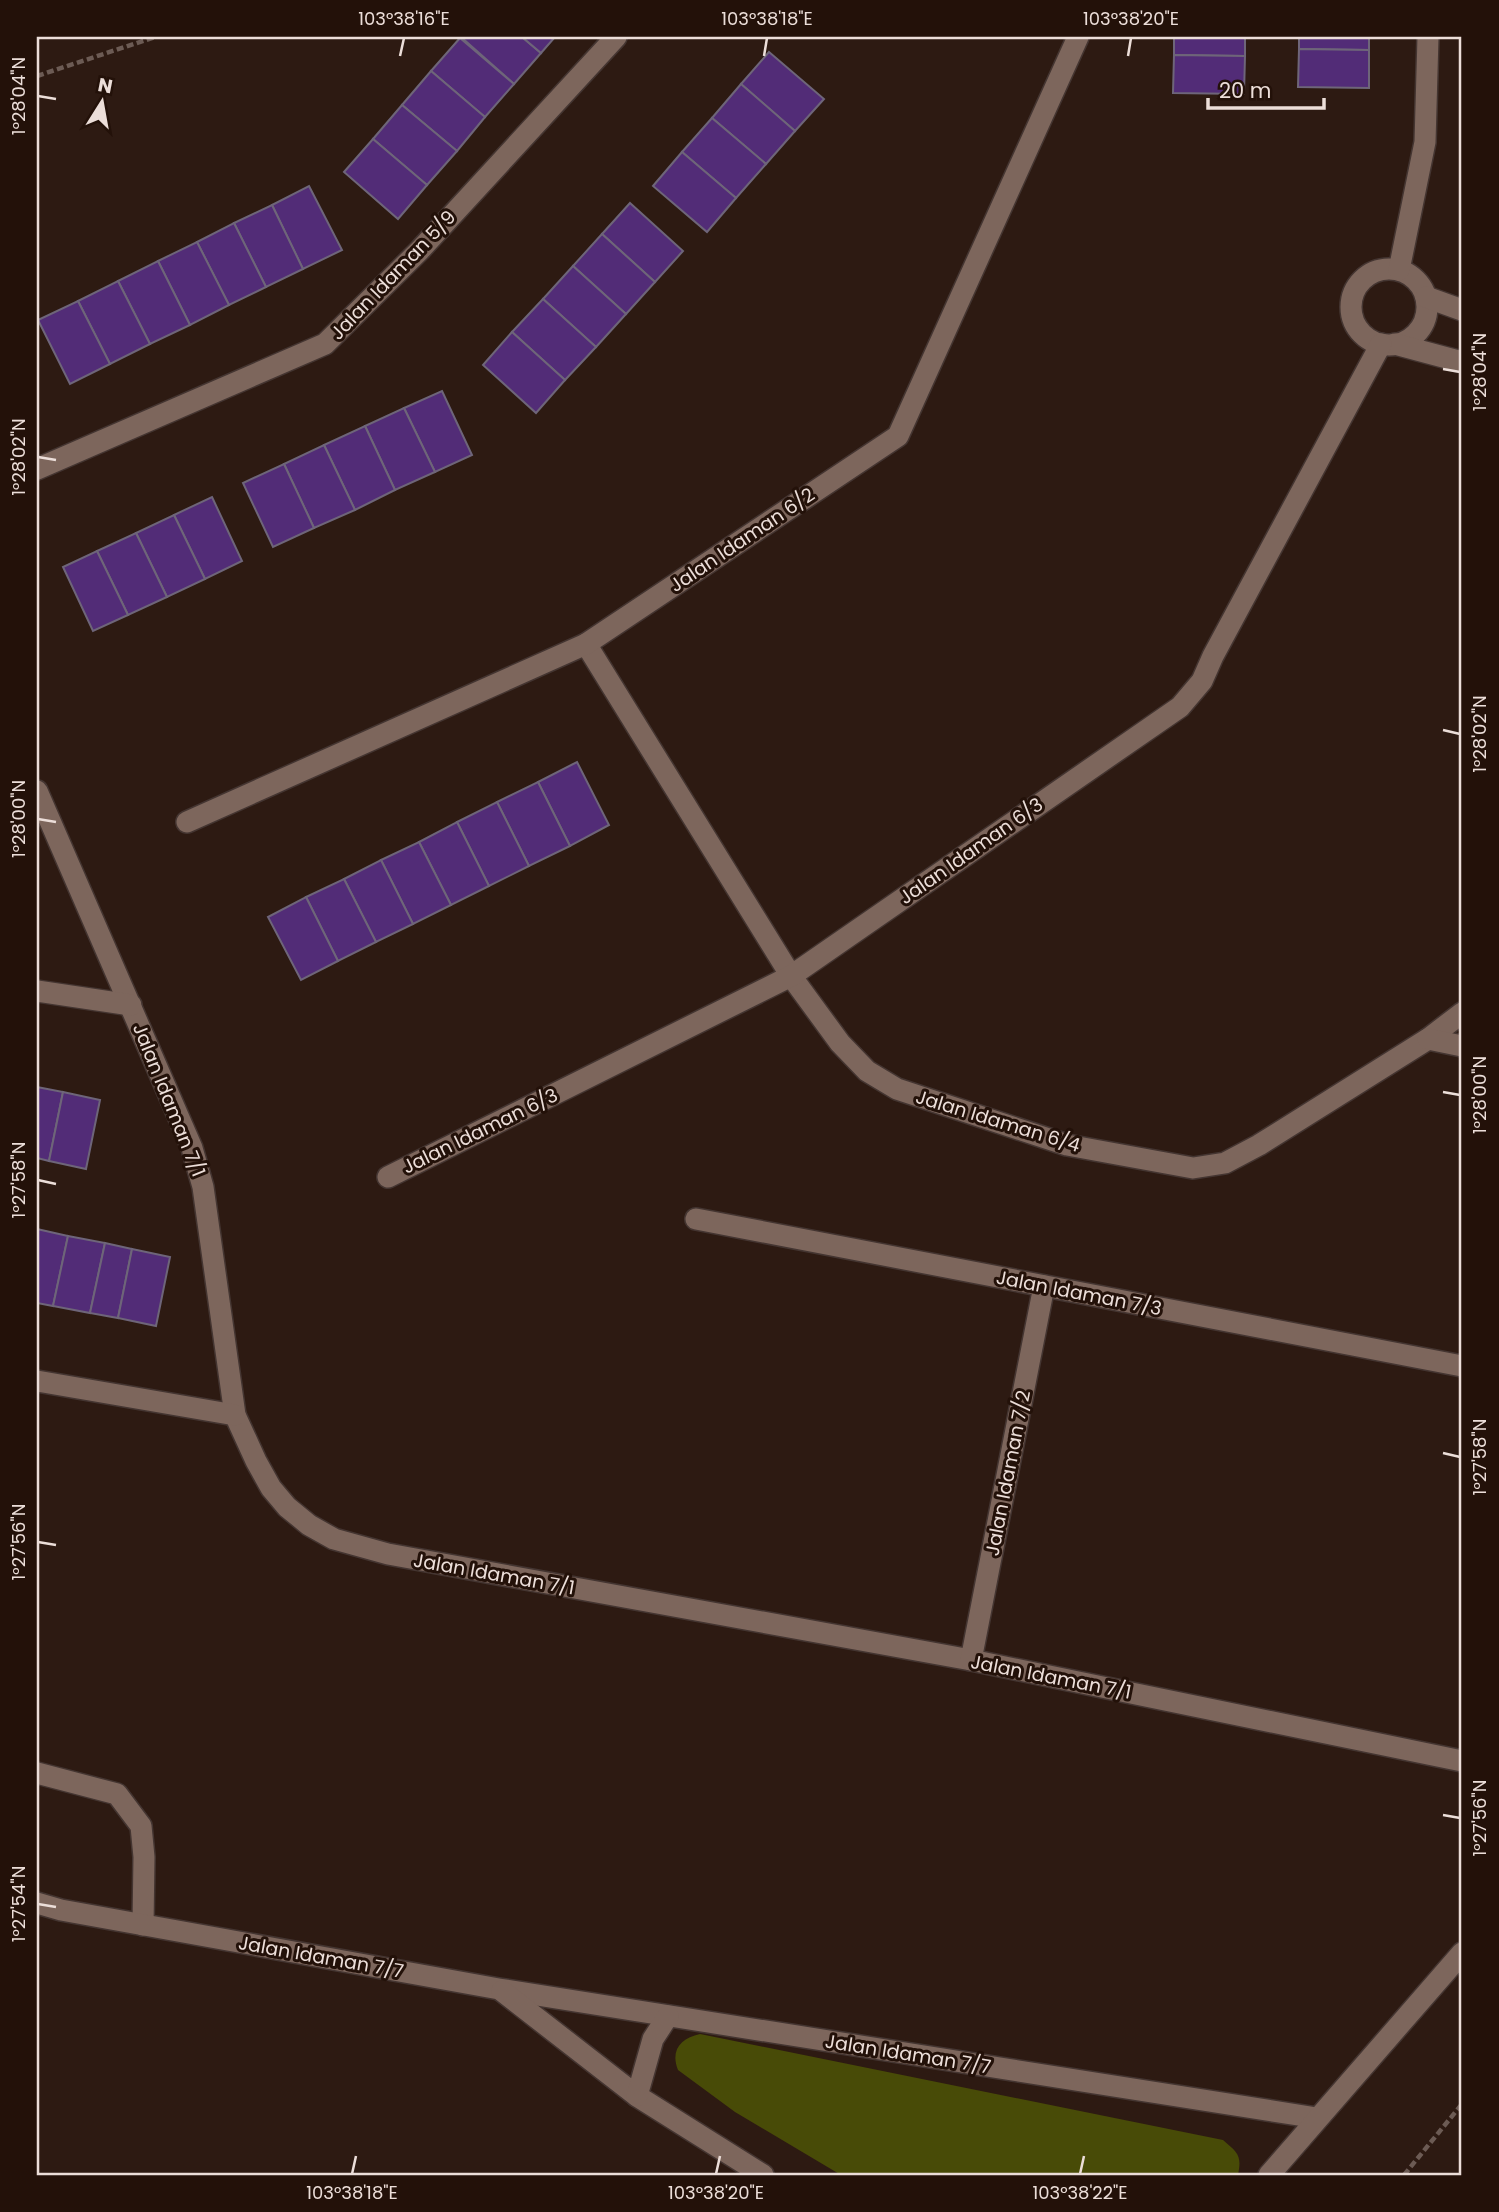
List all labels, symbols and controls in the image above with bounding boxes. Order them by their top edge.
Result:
text: 103°38'16"E [358,6,450,31]
text: 103°38'18"E [721,6,813,31]
text: 103°38'20"E [1083,6,1179,31]
text: 1°28'04"N [6,57,31,135]
north arrow [66,66,136,136]
scale bar [1208,66,1324,110]
text: N [96,71,115,100]
text: 20 m [1219,76,1272,105]
street label: Jalan Idaman 5/9 [324,204,462,346]
text: 1°28'04"N [1467,333,1492,411]
text: 1°28'02"N [6,418,31,496]
street label: Jalan Idaman 6/2 [664,481,820,599]
text: 1°28'02"N [1467,695,1492,773]
text: 1°28'00"N [6,780,31,858]
street label: Jalan Idaman 6/3 [894,791,1048,911]
street label: Jalan Idaman 7/1 [126,1019,212,1181]
text: 1°28'00"N [1467,1056,1492,1134]
street label: Jalan Idaman 6/3 [398,1082,562,1180]
street label: Jalan Idaman 6/4 [912,1083,1084,1159]
text: 1°27'58"N [6,1142,31,1218]
street label: Jalan Idaman 7/3 [994,1264,1164,1322]
street label: Jalan Idaman 7/2 [979,1388,1037,1558]
text: 1°27'58"N [1467,1419,1492,1495]
text: 1°27'56"N [6,1504,31,1580]
street label: Jalan Idaman 7/1 [411,1547,577,1601]
street label: Jalan Idaman 7/1 [968,1648,1134,1706]
text: 1°27'56"N [1467,1780,1492,1856]
text: 1°27'54"N [6,1866,31,1942]
street label: Jalan Idaman 7/7 [236,1929,406,1985]
street label: Jalan Idaman 7/7 [823,2028,993,2080]
text: 103°38'18"E [306,2180,398,2205]
text: 103°38'20"E [668,2180,764,2205]
text: 103°38'22"E [1032,2180,1128,2205]

